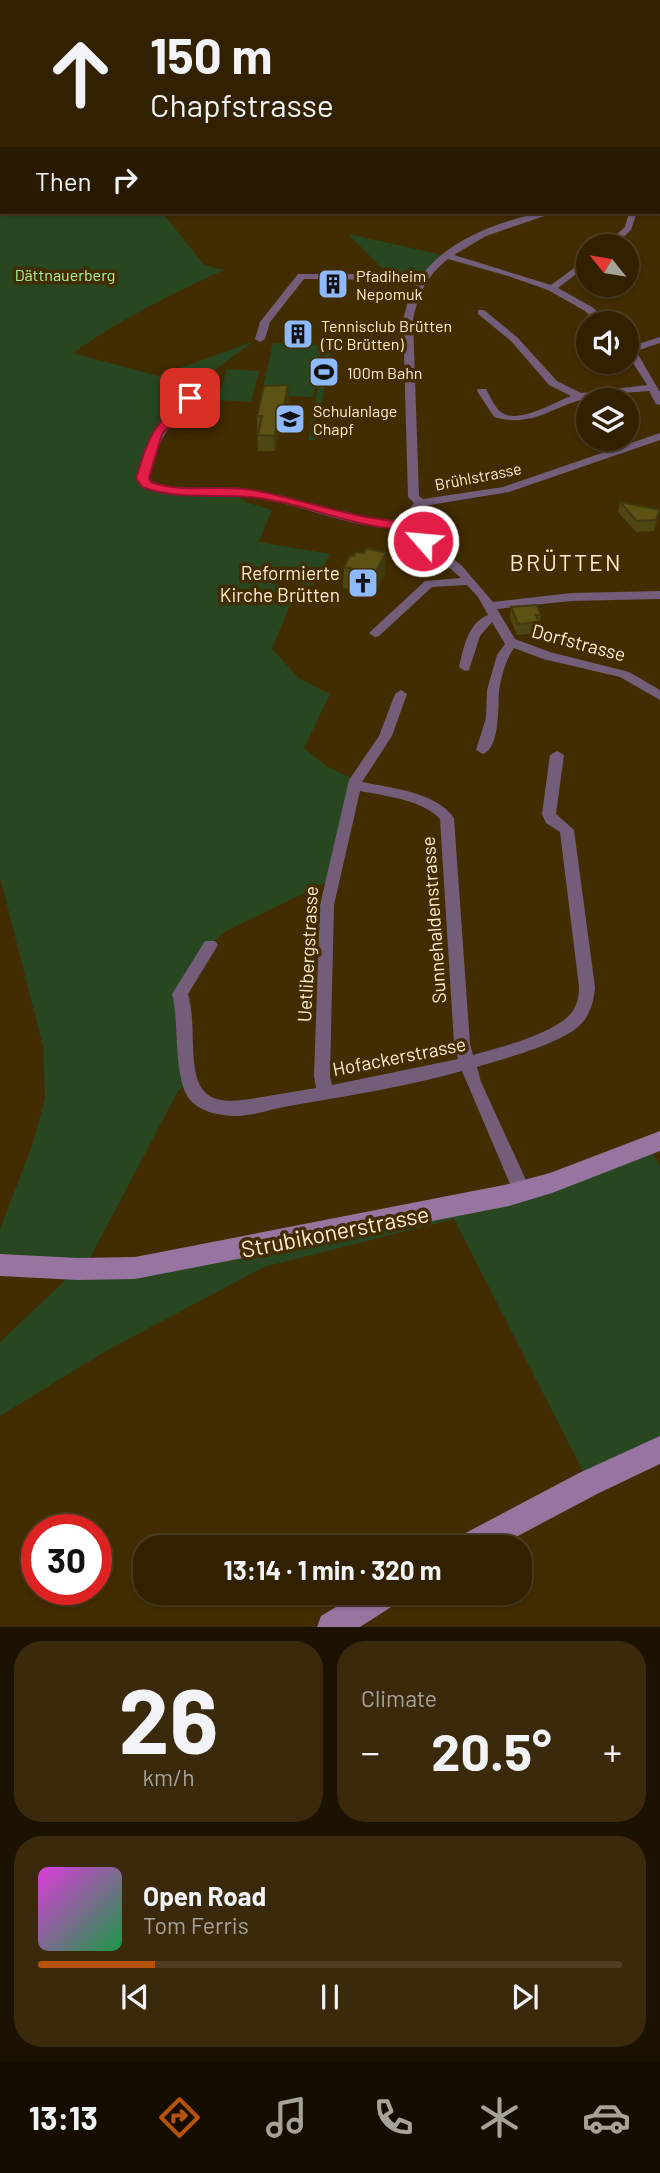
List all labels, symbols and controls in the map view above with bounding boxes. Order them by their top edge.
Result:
text: 150 m [150,25,272,84]
icon: ahead [35,28,126,119]
text: Chapfstrasse [150,85,334,123]
icon: right [106,161,144,199]
text: Then [35,165,92,196]
north arrow [576,234,639,298]
map controls [576,234,639,451]
park label: Dättnauerberg [15,265,115,284]
place label: Pfadiheim Nepomuk [356,266,426,303]
building icon: Pfadiheim Nepomuk [316,267,350,301]
button: sound [576,311,639,374]
place label: Tennisclub Brütten (TC Brütten) [320,316,452,353]
building icon: Tennisclub Brütten (TC Brütten) [281,317,315,351]
sports icon: 100m Bahn [307,355,341,389]
place label: 100m Bahn [347,363,422,382]
pin [160,368,220,428]
icon: arrive [171,379,209,417]
button: layers [576,388,639,451]
place label: Schulanlage Chapf [313,401,397,438]
school or university icon: Schulanlage Chapf [273,402,307,436]
street label: Brühlstrasse [433,458,523,494]
position arrow [386,504,460,578]
district label: BRÜTTEN [509,548,623,576]
place label: Reformierte Kirche Brütten [220,561,340,606]
church icon: Reformierte Kirche Brütten [346,566,380,600]
street label: Dorfstrasse [529,618,629,666]
street label: Sunnehaldenstrasse [416,836,450,1004]
street label: Uetlibergstrasse [292,885,322,1023]
street label: Hofackerstrasse [330,1032,468,1080]
street label: Strubikonerstrasse [239,1199,431,1263]
speed limit sign: 30 [21,1514,112,1605]
text: 13:14 · 1 min · 320 m [224,1554,441,1585]
text: 26 [119,1663,218,1772]
text: Climate [361,1684,437,1712]
text: 20.5° [431,1719,552,1781]
text: − [361,1728,380,1774]
text: + [603,1728,622,1774]
text: km/h [142,1763,195,1791]
text: Open Road [143,1880,266,1911]
text: Tom Ferris [143,1911,249,1939]
icon: previous [116,1978,154,2016]
icon: pause [311,1978,349,2016]
icon: next [506,1978,544,2016]
icon: directions [155,2093,204,2142]
icon: music [262,2093,311,2142]
icon: phone [369,2093,418,2142]
icon: climate [475,2093,524,2142]
icon: car [582,2093,631,2142]
text: 13:13 [29,2098,98,2136]

